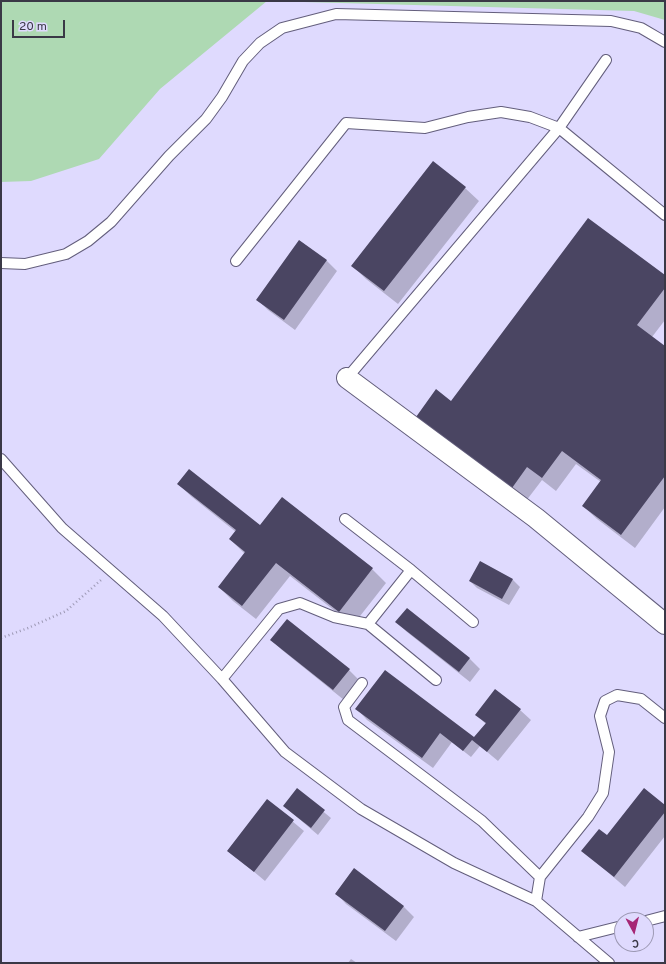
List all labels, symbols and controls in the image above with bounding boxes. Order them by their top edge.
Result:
scale bar [14,12,67,38]
text: 20 m [19,19,47,35]
north arrow [614,912,654,952]
text: С [631,936,640,950]

